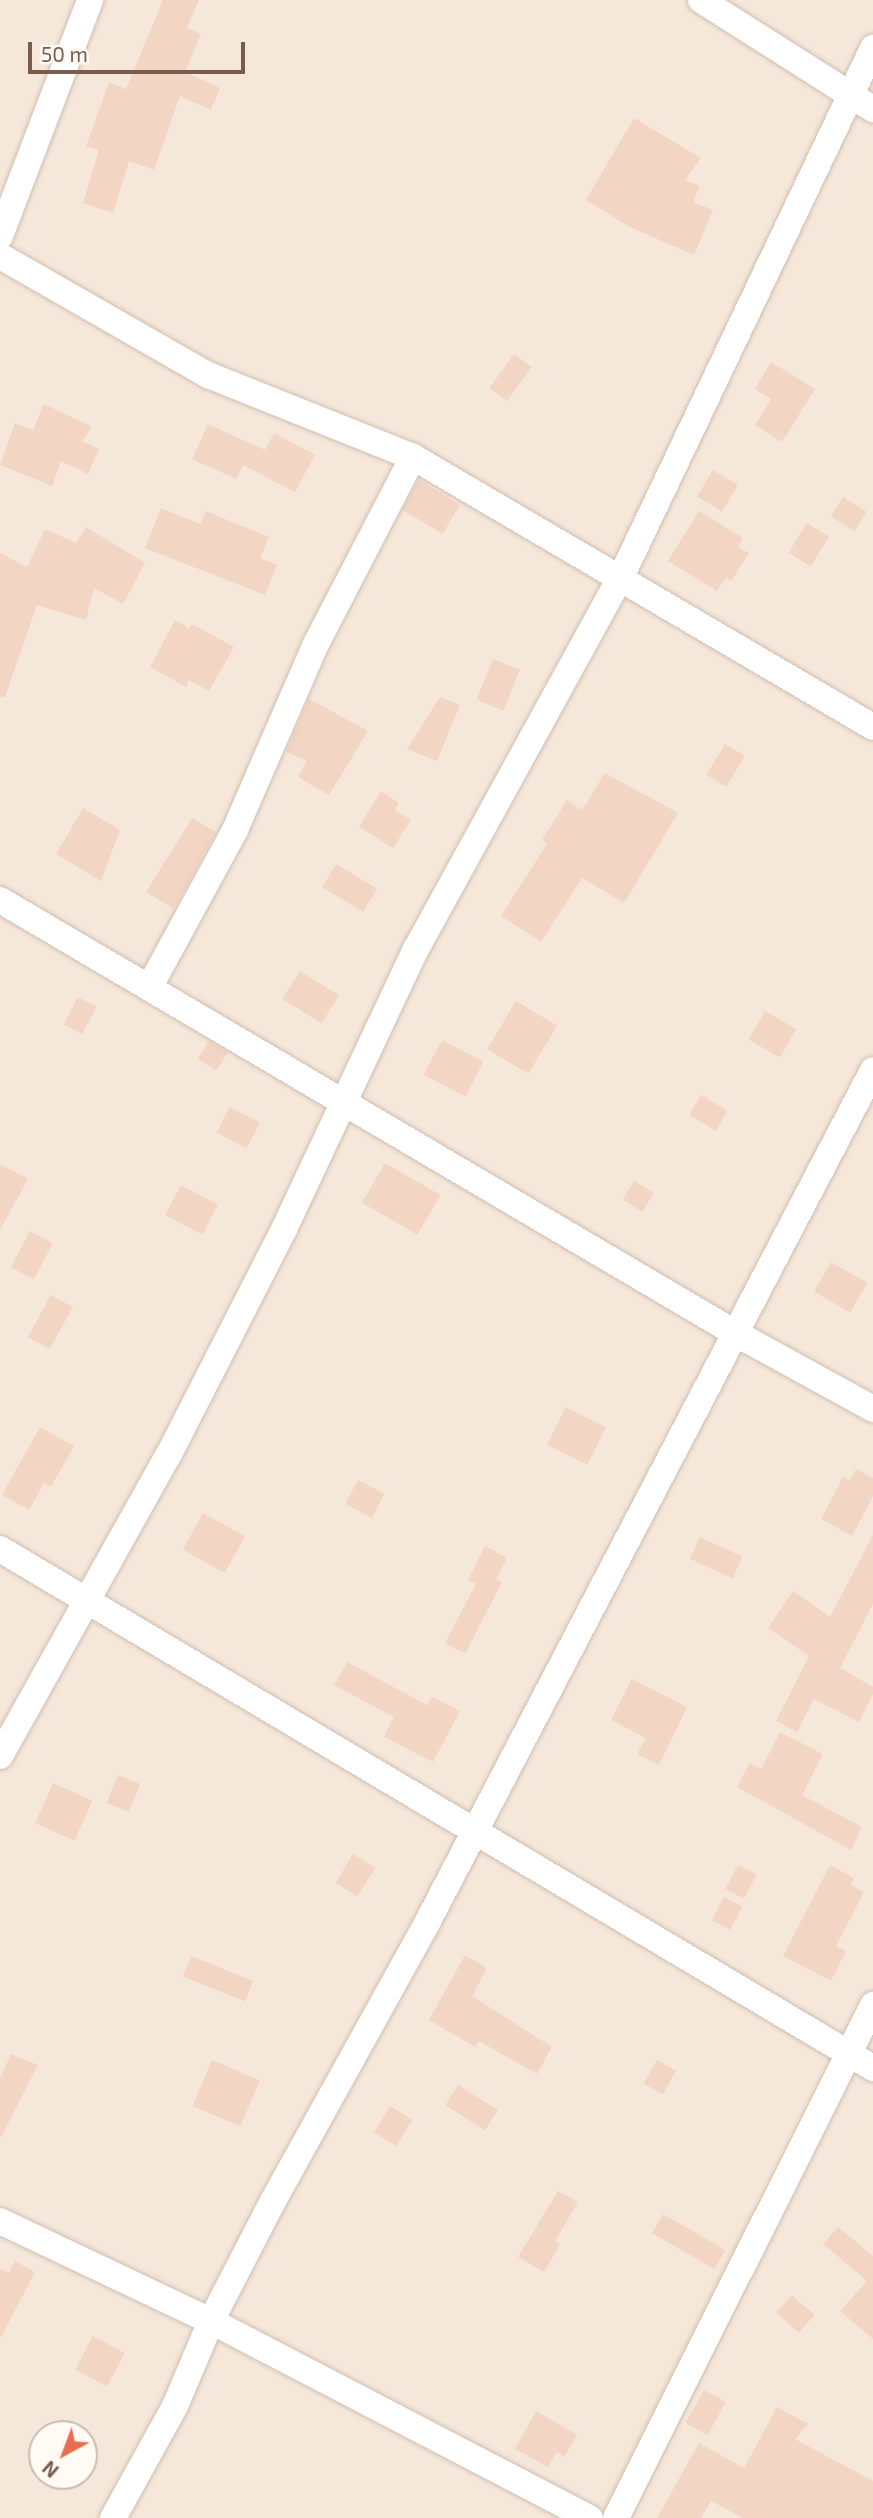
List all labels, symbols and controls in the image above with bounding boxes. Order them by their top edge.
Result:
scale bar [32,28,248,72]
text: 50 m [41,41,88,66]
north arrow [28,2420,98,2490]
text: N [37,2457,63,2483]

